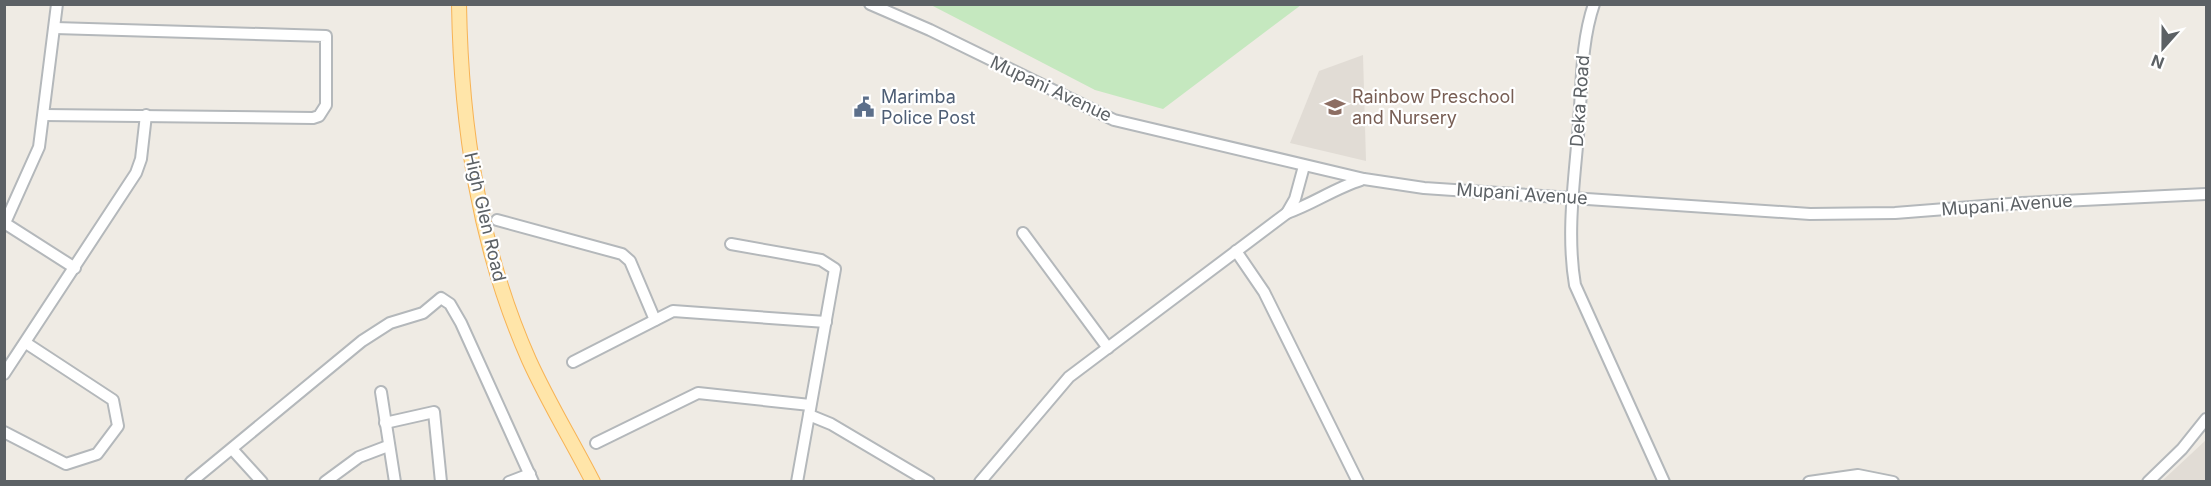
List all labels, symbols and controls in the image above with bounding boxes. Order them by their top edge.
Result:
north arrow [2133,18,2193,78]
text: N [2148,50,2167,74]
street label: Mupani Avenue [987,51,1115,126]
street label: Deka Road [1566,54,1593,148]
place label: Marimba Police Post [881,86,975,128]
place label: Rainbow Preschool and Nursery [1352,86,1515,128]
public building icon: Marimba Police Post [852,95,876,119]
school or university icon: Rainbow Preschool and Nursery [1323,95,1347,119]
street label: High Glen Road [460,150,511,284]
street label: Mupani Avenue [1456,178,1588,209]
street label: Mupani Avenue [1941,189,2073,220]

